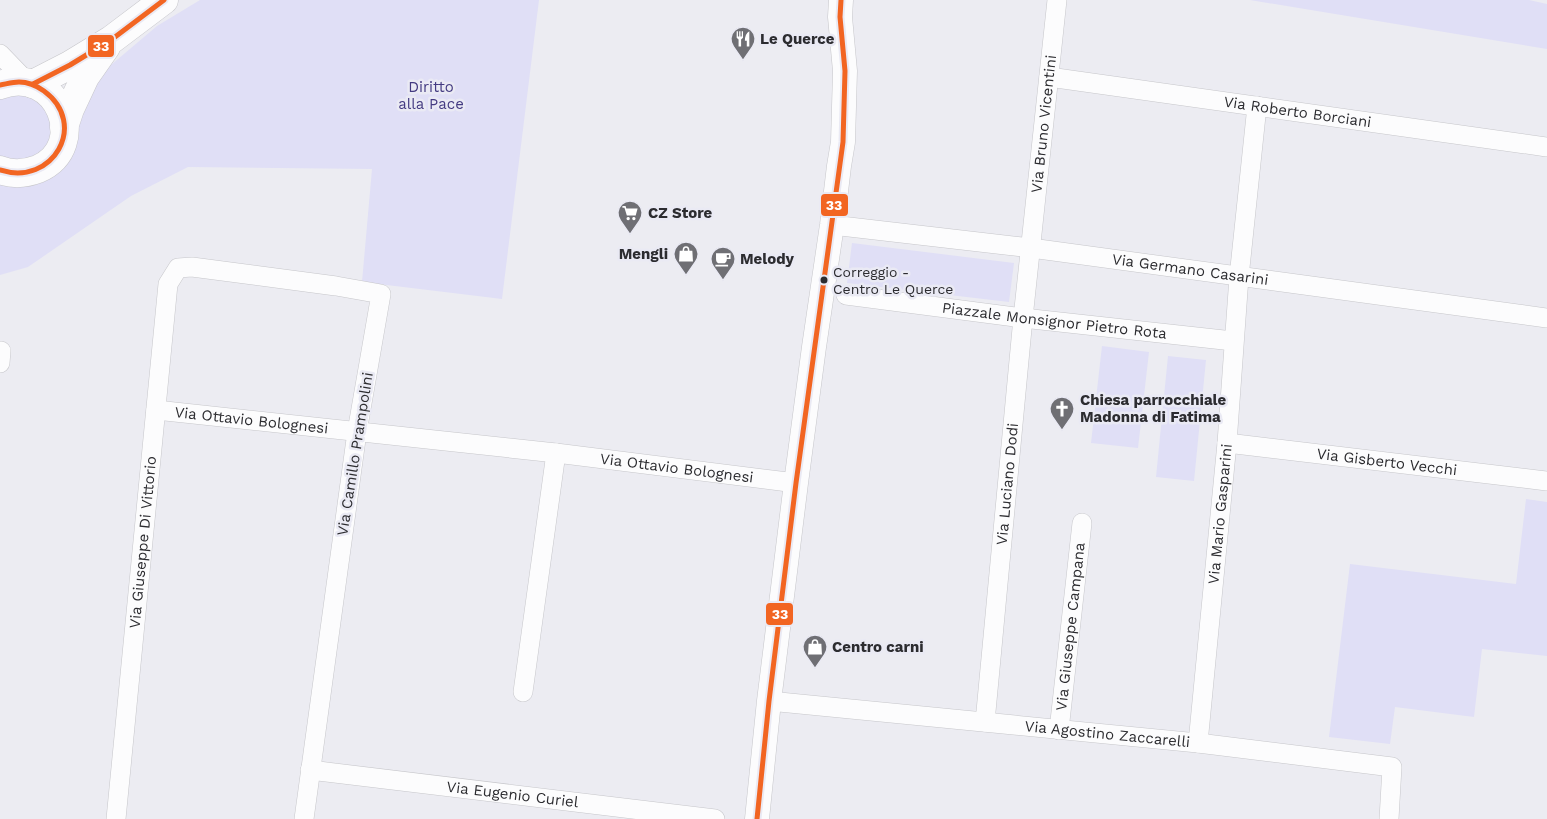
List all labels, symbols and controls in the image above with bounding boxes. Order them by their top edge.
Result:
restaurant icon: Le Querce [730,26,756,60]
place label: Le Querce [760,30,835,48]
line badge: 33 [87,34,115,58]
text: 33 [93,38,109,54]
street label: Via Bruno Vicentini [1027,54,1060,194]
park label: Diritto alla Pace [398,78,464,113]
street label: Via Roberto Borciani [1223,93,1373,131]
line badge: 33 [820,193,849,217]
text: 33 [826,197,842,213]
supermarket icon: CZ Store [617,200,643,234]
place label: CZ Store [648,204,713,222]
shop icon: Mengli [673,241,699,275]
place label: Mengli [619,245,668,263]
cafe icon: Melody [710,246,736,280]
place label: Melody [740,250,795,268]
street label: Via Germano Casarini [1111,250,1269,289]
place label: Correggio - Centro Le Querce [833,264,953,297]
marker: Correggio - Centro Le Querce [819,275,829,285]
street label: Piazzale Monsignor Pietro Rota [941,299,1168,343]
street label: Via Camillo Prampolini [333,371,377,537]
place label: Chiesa parrocchiale Madonna di Fatima [1080,391,1226,426]
church icon: Chiesa parrocchiale Madonna di Fatima [1049,396,1075,430]
street label: Via Ottavio Bolognesi [174,403,329,437]
street label: Via Luciano Dodi [993,422,1022,546]
street label: Via Mario Gasparini [1204,443,1236,585]
street label: Via Gisberto Vecchi [1316,445,1458,479]
street label: Via Ottavio Bolognesi [599,450,754,487]
street label: Via Giuseppe Di Vittorio [126,455,160,629]
street label: Via Giuseppe Campana [1052,541,1089,712]
line badge: 33 [765,602,794,626]
text: 33 [772,606,788,622]
shop icon: Centro carni [802,634,828,668]
place label: Centro carni [832,638,924,656]
street label: Via Agostino Zaccarelli [1024,717,1191,751]
street label: Via Eugenio Curiel [446,778,580,811]

